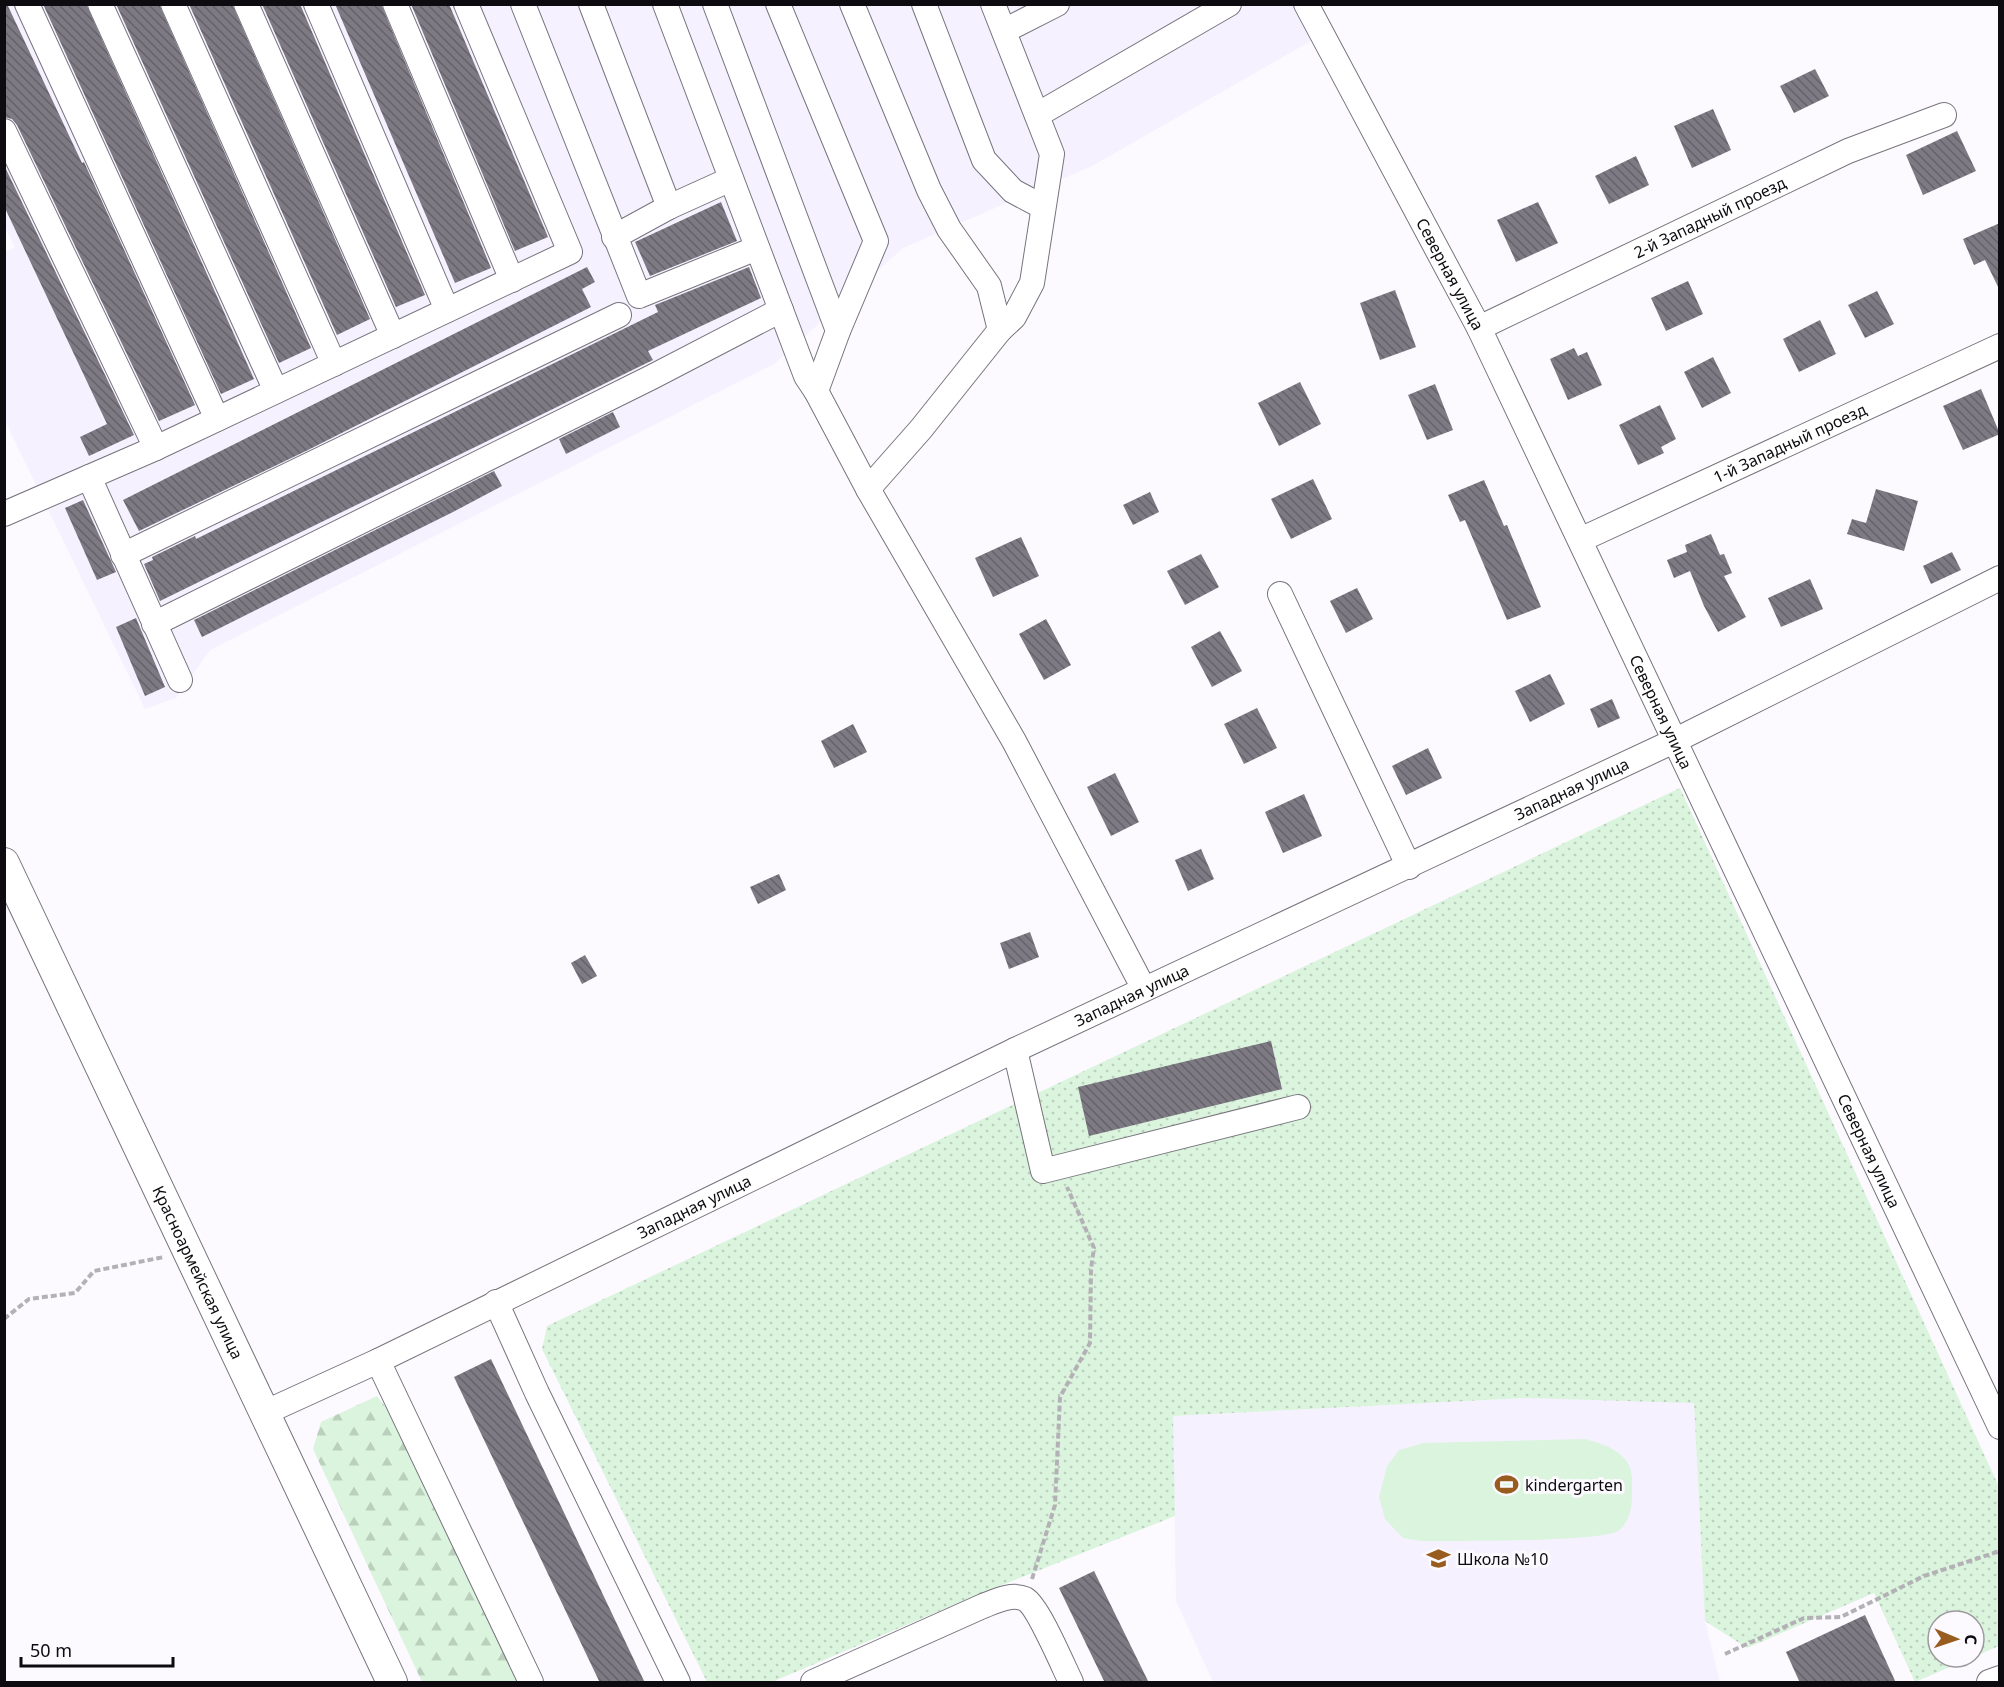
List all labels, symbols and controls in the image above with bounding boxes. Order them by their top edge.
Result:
street label: 2-й Западный проезд [1630,171,1790,263]
street label: Северная улица [1411,214,1489,334]
street label: 1-й Западный проезд [1710,398,1870,488]
street label: Северная улица [1624,651,1697,773]
street label: Западная улица [1511,753,1632,825]
street label: Западная улица [1071,959,1192,1032]
street label: Северная улица [1833,1090,1906,1212]
street label: Западная улица [633,1170,755,1244]
street label: Красноармейская улица [147,1182,248,1363]
sports icon: kindergarten [1494,1472,1520,1498]
place label: kindergarten [1525,1474,1623,1496]
school or university icon: Школа №10 [1426,1546,1452,1572]
place label: Школа №10 [1457,1548,1548,1570]
north arrow [1926,1609,1986,1669]
scale bar [21,1630,172,1668]
text: С [1960,1634,1982,1645]
text: 50 m [30,1638,72,1662]

